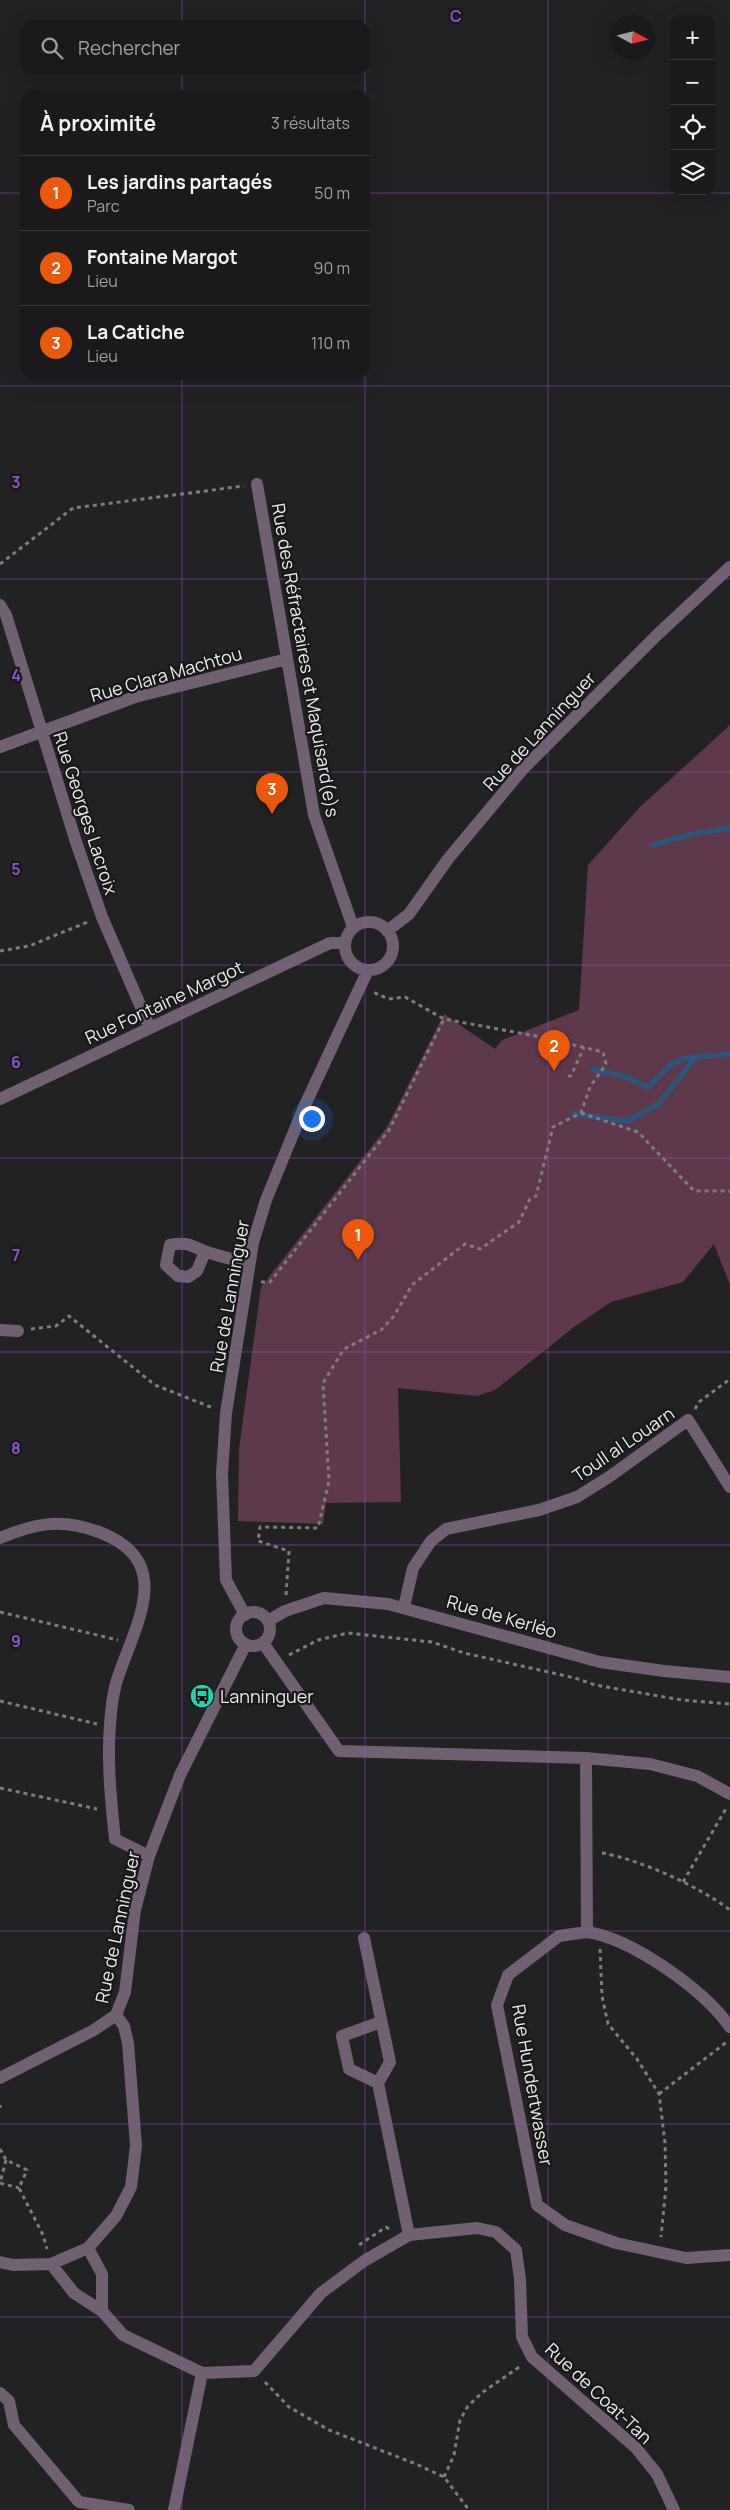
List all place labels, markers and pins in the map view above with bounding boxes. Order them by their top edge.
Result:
pin: 3 [256,773,288,814]
pin: 2 [538,1030,570,1071]
pin: 1 [342,1219,374,1260]
bus stop icon: Lanninguer [189,1683,215,1709]
place label: Lanninguer [220,1684,314,1708]

